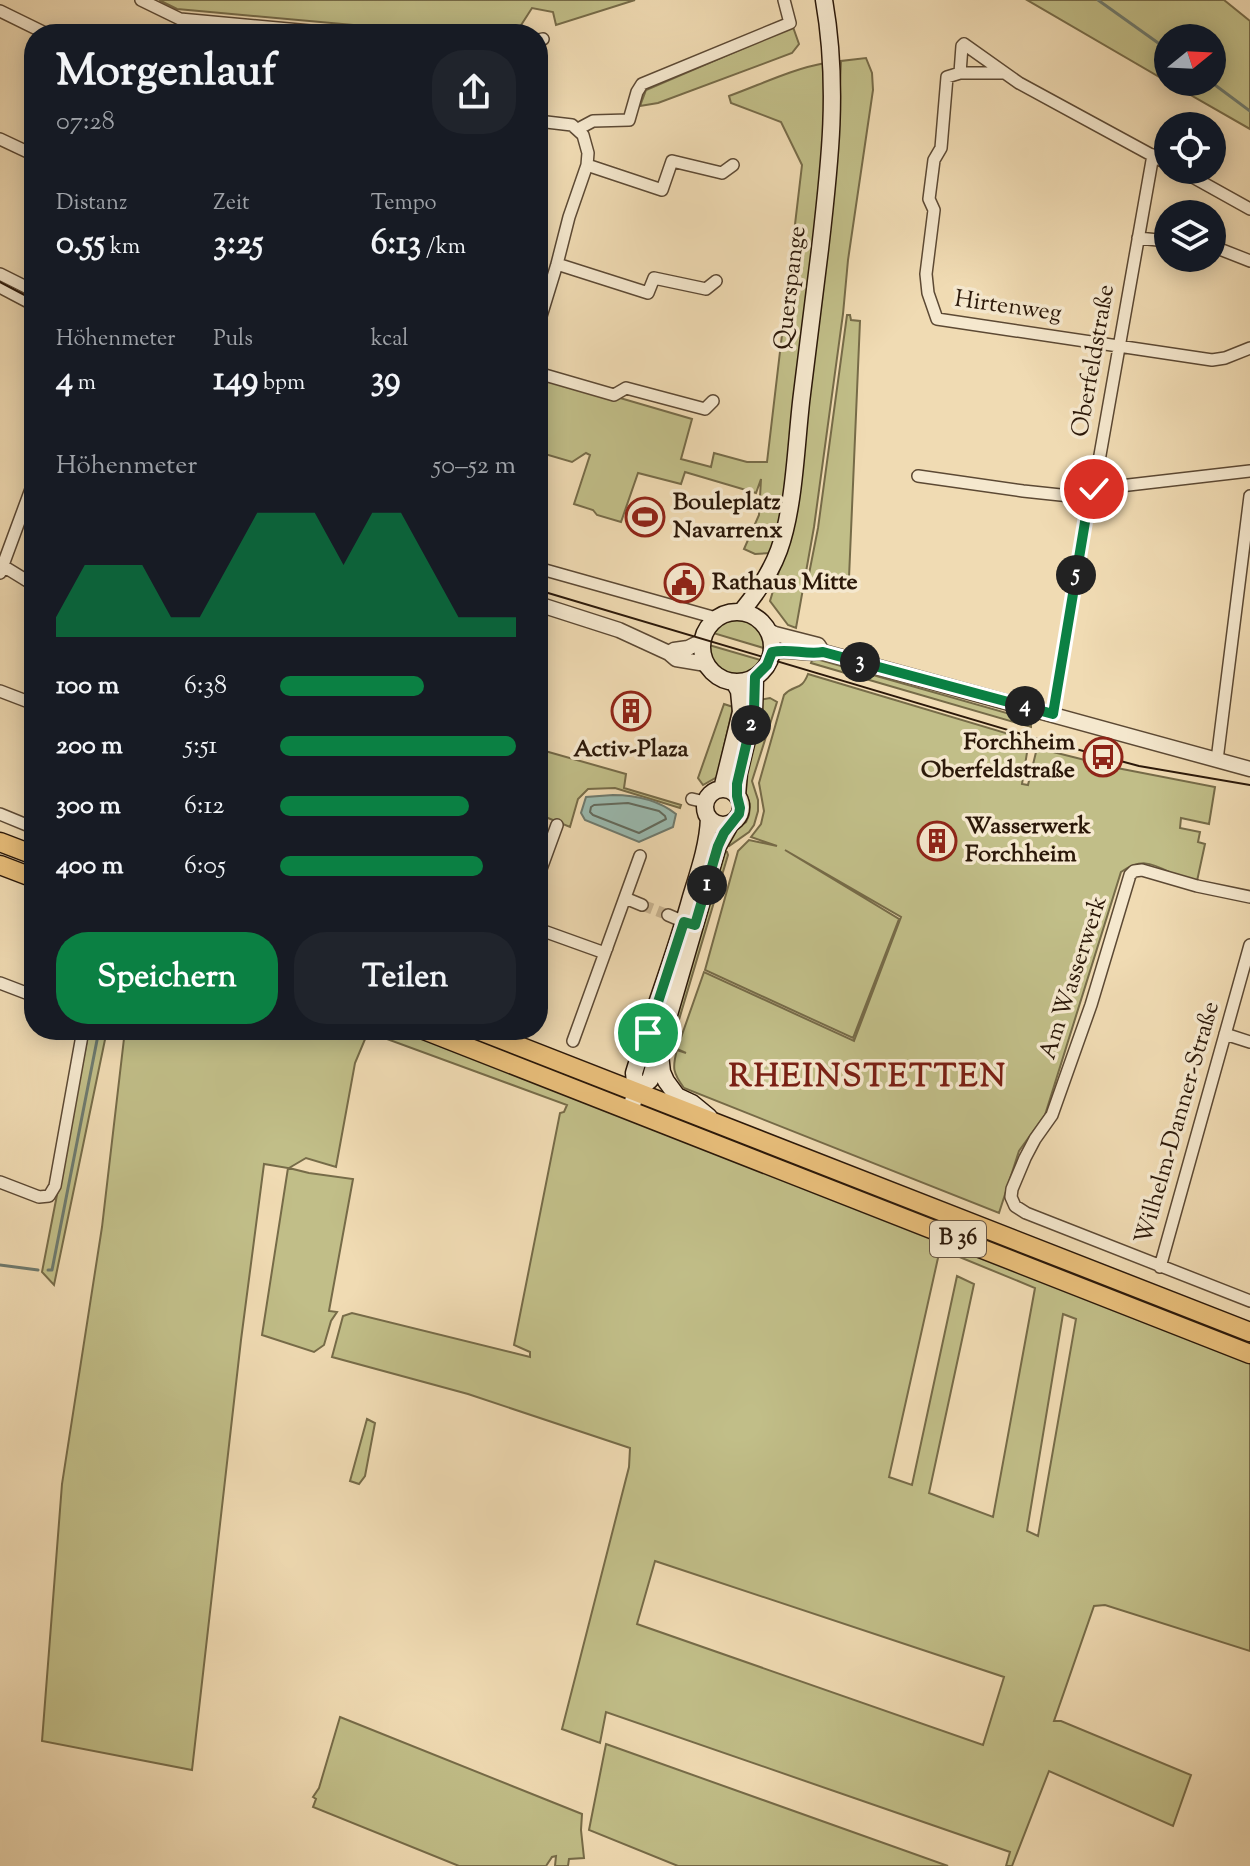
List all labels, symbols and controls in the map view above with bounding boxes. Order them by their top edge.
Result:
north arrow [1154,24,1226,96]
map controls [1154,24,1226,272]
text: Morgenlauf [56,42,277,105]
button: share [432,50,516,134]
text: 07:28 [56,104,115,141]
button: locate [1154,112,1226,184]
text: Distanz [56,188,127,220]
text: Zeit [213,188,250,220]
text: Tempo [371,188,437,220]
button: layers [1154,200,1226,272]
text: 0.55 [56,220,105,269]
text: 3:25 [213,220,263,269]
text: 6:13 [371,220,421,269]
street label: Querspange [767,224,815,352]
text: km [105,232,140,264]
text: /km [421,232,466,264]
street label: Oberfeldstraße [1064,282,1124,440]
street label: Hirtenweg [952,283,1064,331]
text: Höhenmeter [56,324,175,356]
text: Puls [213,324,253,356]
text: kcal [371,324,408,356]
text: 4 [56,356,73,405]
text: 149 [213,356,258,405]
text: 39 [371,356,401,405]
text: m [73,368,96,400]
text: bpm [258,368,305,400]
text: Höhenmeter [56,448,197,485]
text: 50–52 m [432,448,516,485]
pin [1060,455,1128,523]
icon: check [1072,467,1116,511]
place label: Bouleplatz Navarrenx [673,486,783,548]
sports icon: Bouleplatz Navarrenx [624,496,666,538]
pin: 5 [1056,555,1096,595]
text: 5 [1072,559,1080,591]
public building icon: Rathaus Mitte [663,562,705,604]
place label: Rathaus Mitte [712,566,858,600]
pin: 3 [840,642,880,682]
text: 3 [856,646,864,678]
text: 100 m [56,668,119,705]
text: 6:38 [184,668,227,705]
pin: 4 [1005,686,1045,726]
building icon: Activ-Plaza [610,690,652,732]
text: 4 [1019,690,1031,722]
pin: 2 [731,705,771,745]
text: 2 [746,709,756,741]
place label: Forchheim Oberfeldstraße [921,726,1075,788]
text: 200 m [56,728,123,765]
text: 5:51 [184,728,217,765]
place label: Activ-Plaza [573,733,690,767]
bus stop icon: Forchheim Oberfeldstraße [1082,736,1124,778]
text: 300 m [56,788,121,825]
text: 6:12 [184,788,224,825]
place label: Wasserwerk Forchheim [965,810,1092,872]
building icon: Wasserwerk Forchheim [916,820,958,862]
text: 400 m [56,848,123,885]
text: 6:05 [184,848,226,885]
pin: 1 [687,865,727,905]
text: 1 [703,869,711,901]
street label: Am Wasserwerk [1032,892,1116,1064]
button: Speichern [56,932,278,1024]
button: Teilen [294,932,516,1024]
street label: Wilhelm-Danner-Straße [1127,998,1229,1248]
pin [614,999,682,1067]
icon: arrive [626,1011,670,1055]
district label: RHEINSTETTEN [729,1055,1007,1101]
road number: B 36 [930,1221,986,1257]

